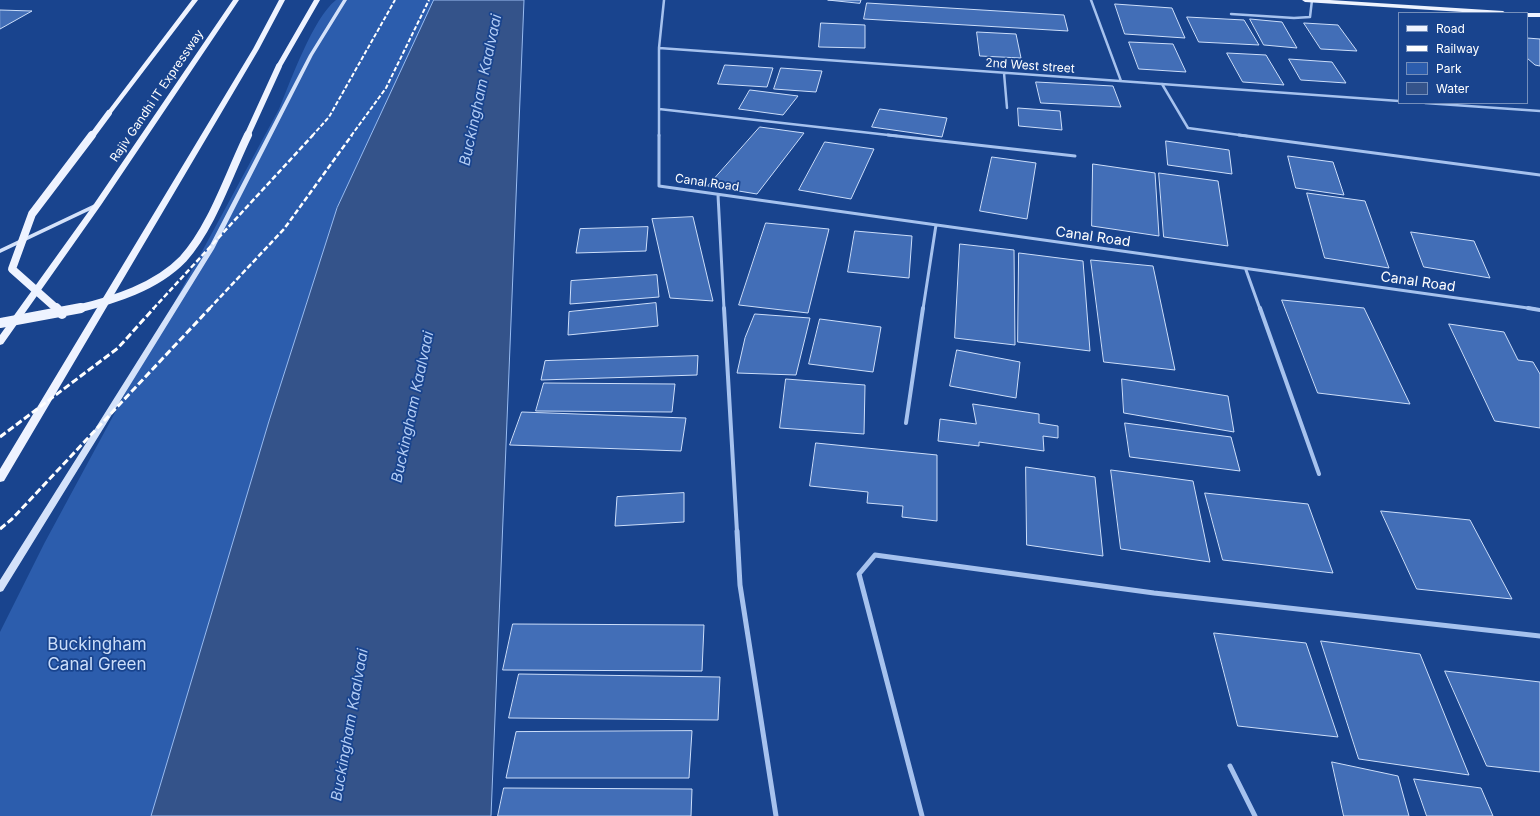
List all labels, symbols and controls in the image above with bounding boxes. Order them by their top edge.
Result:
legend [1398,12,1528,104]
water label: Buckingham Kaalvaai [456,13,506,167]
text: Road [1436,21,1465,36]
street label: Rajiv Gandhi IT Expressway [107,27,207,165]
text: Railway [1436,41,1479,56]
street label: 2nd West street [985,56,1075,76]
text: Park [1436,61,1462,76]
text: Water [1436,81,1469,96]
street label: Canal Road [674,171,740,195]
street label: Canal Road [1055,223,1131,251]
street label: Canal Road [1380,268,1456,296]
water label: Buckingham Kaalvaai [388,330,438,484]
park label: Buckingham Canal Green [47,635,147,675]
water label: Buckingham Kaalvaai [328,647,372,803]

